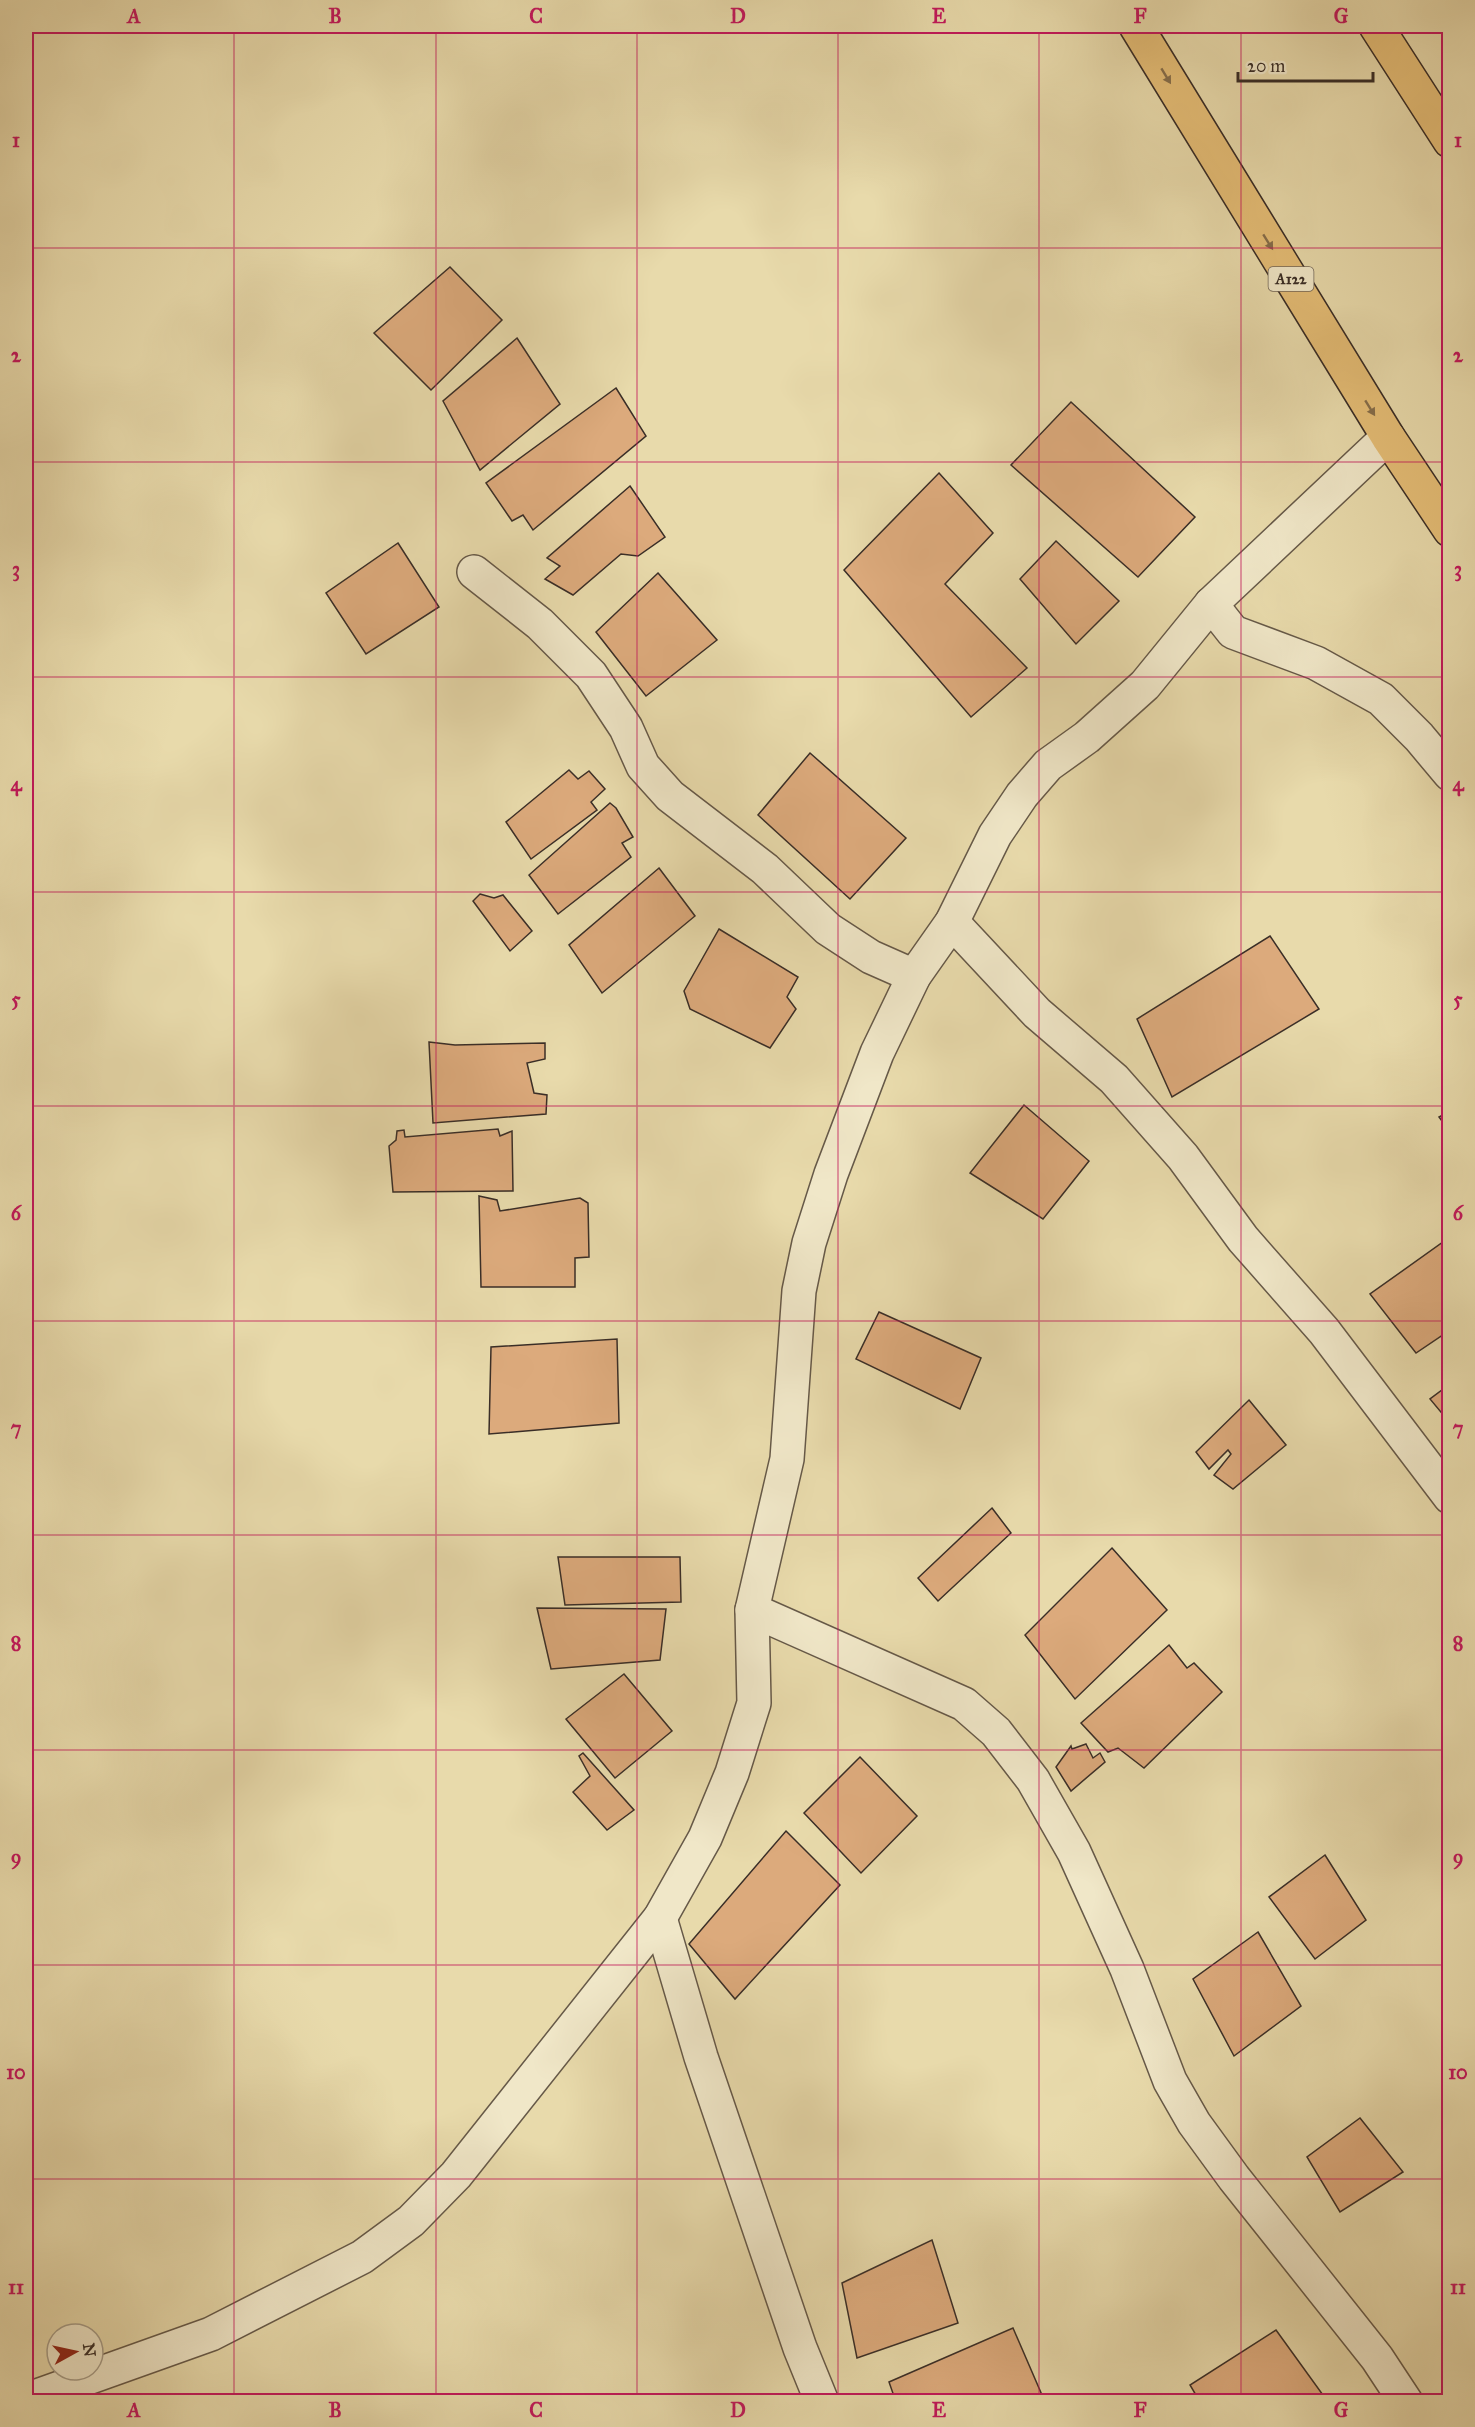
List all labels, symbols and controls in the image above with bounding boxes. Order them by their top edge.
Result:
text: A [125,4,141,28]
text: B [328,4,342,28]
text: C [529,4,543,28]
text: D [730,4,746,28]
text: E [932,4,947,28]
text: F [1133,4,1147,28]
text: G [1334,4,1349,28]
scale bar [1238,45,1373,83]
text: 20 m [1247,55,1285,77]
one-way arrow [1161,68,1172,84]
text: 1 [12,128,20,152]
text: 1 [1454,128,1462,152]
one-way arrow [1262,234,1273,250]
road number: A122 [1268,267,1314,291]
text: 2 [11,343,22,367]
text: 2 [1453,343,1464,367]
one-way arrow [1365,400,1376,416]
text: 3 [12,557,20,582]
text: 3 [1454,557,1462,582]
text: 4 [10,772,22,797]
text: 4 [1452,772,1464,797]
text: 5 [11,987,21,1011]
text: 5 [1453,987,1463,1011]
text: 6 [11,1201,23,1225]
text: 6 [1453,1201,1465,1225]
text: 7 [11,1416,22,1440]
text: 7 [1453,1416,1464,1440]
text: 8 [11,1631,21,1655]
text: 8 [1453,1631,1463,1655]
text: 9 [11,1845,21,1870]
text: 9 [1453,1845,1463,1870]
text: 10 [6,2060,26,2084]
text: 10 [1448,2060,1468,2084]
text: 11 [8,2275,24,2299]
text: 11 [1450,2275,1466,2299]
north arrow [45,2322,105,2382]
text: N [79,2342,100,2358]
text: A [125,2398,141,2422]
text: B [328,2398,342,2422]
text: C [529,2398,543,2422]
text: D [730,2398,746,2422]
text: E [932,2398,947,2422]
text: F [1133,2398,1147,2422]
text: G [1334,2398,1349,2422]

